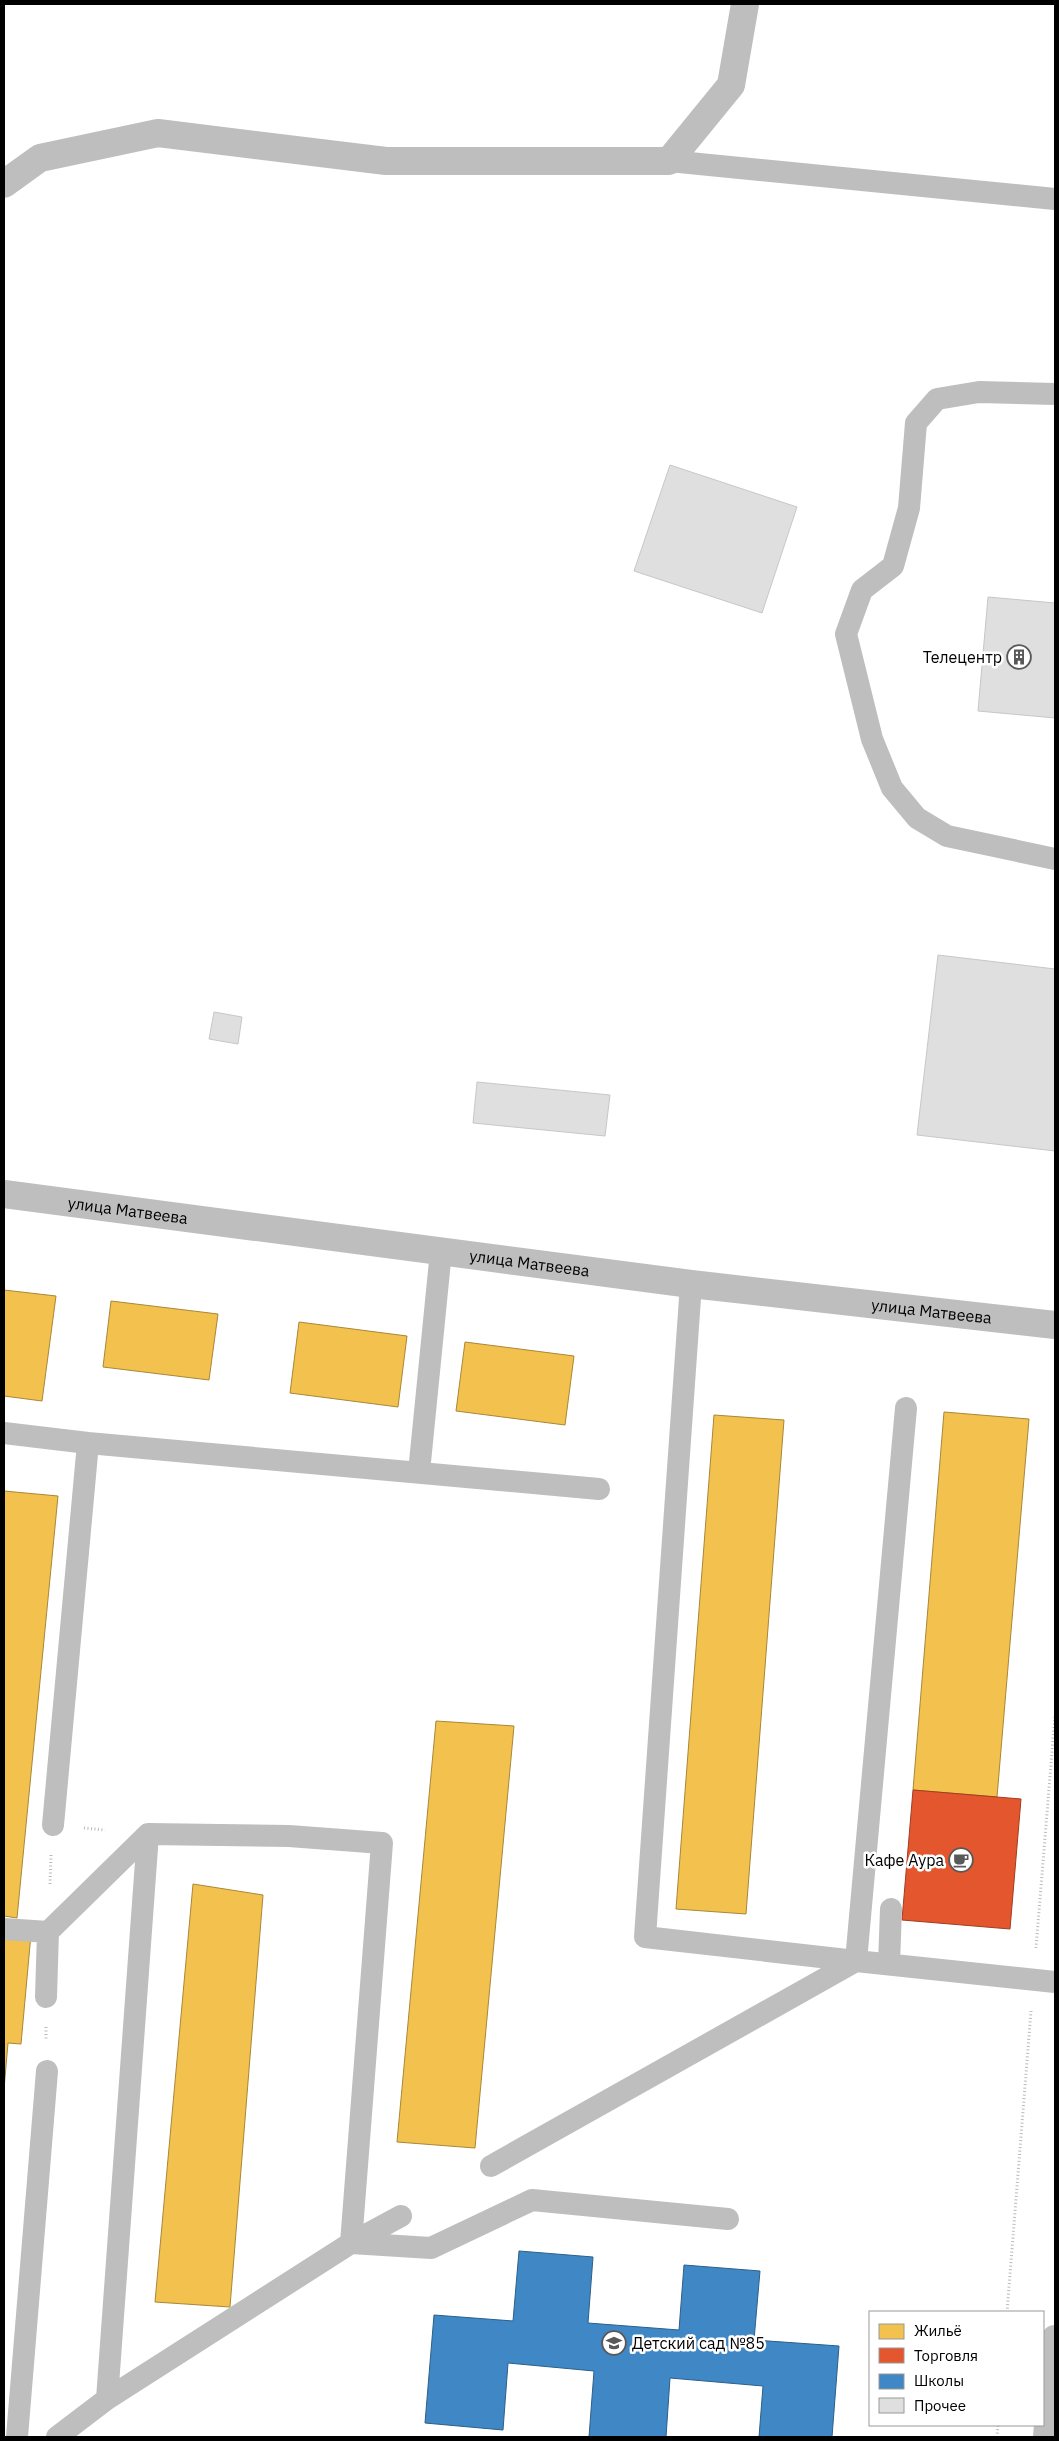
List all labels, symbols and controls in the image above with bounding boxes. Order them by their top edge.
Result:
building icon: Телецентр [1006,644,1032,670]
place label: Телецентр [923,647,1002,667]
street label: улица Матвеева [67,1192,190,1228]
street label: улица Матвеева [468,1245,591,1281]
street label: улица Матвеева [870,1294,993,1328]
cafe icon: Кафе Аура [948,1847,974,1873]
place label: Кафе Аура [865,1850,944,1870]
legend [869,2311,1044,2426]
text: Жильё [914,2321,962,2340]
school or university icon: Детский сад №85 [601,2330,627,2356]
place label: Детский сад №85 [632,2333,765,2353]
text: Торговля [914,2346,978,2365]
text: Школы [914,2371,964,2390]
text: Прочее [914,2396,966,2415]

